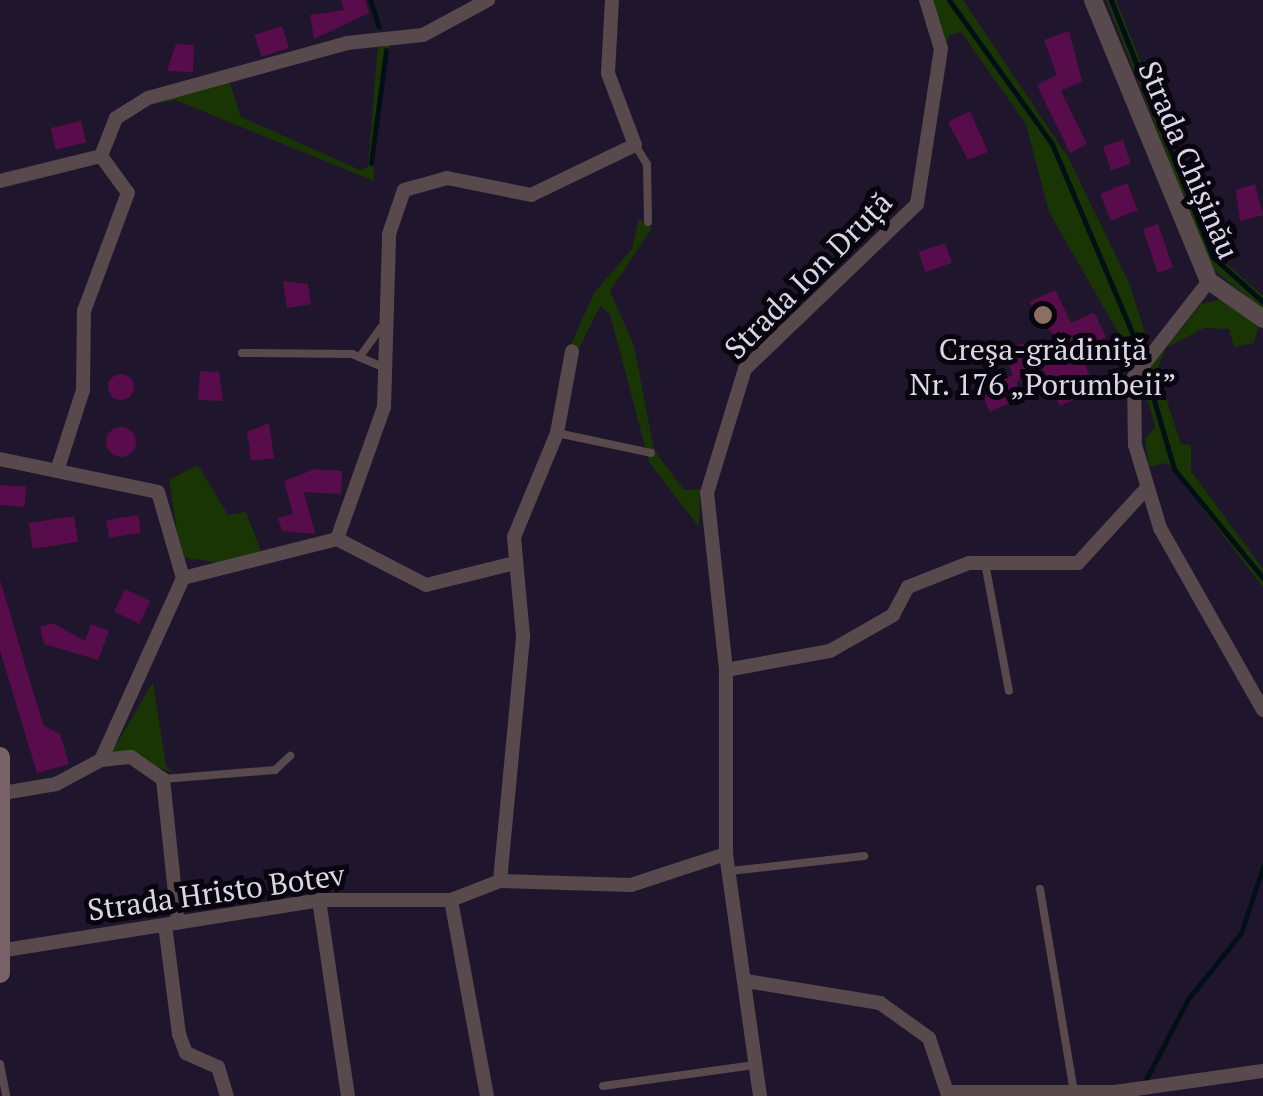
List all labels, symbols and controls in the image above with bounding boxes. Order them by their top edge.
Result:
street label: Strada Chișinău [1131,56,1247,264]
street label: Strada Ion Druță [717,184,899,366]
marker: Creşa-grădiniţă Nr. 176 „Porumbeii” [1032,304,1054,326]
place label: Creşa-grădiniţă Nr. 176 „Porumbeii” [908,331,1178,402]
street label: Strada Hristo Botev [85,856,347,928]

